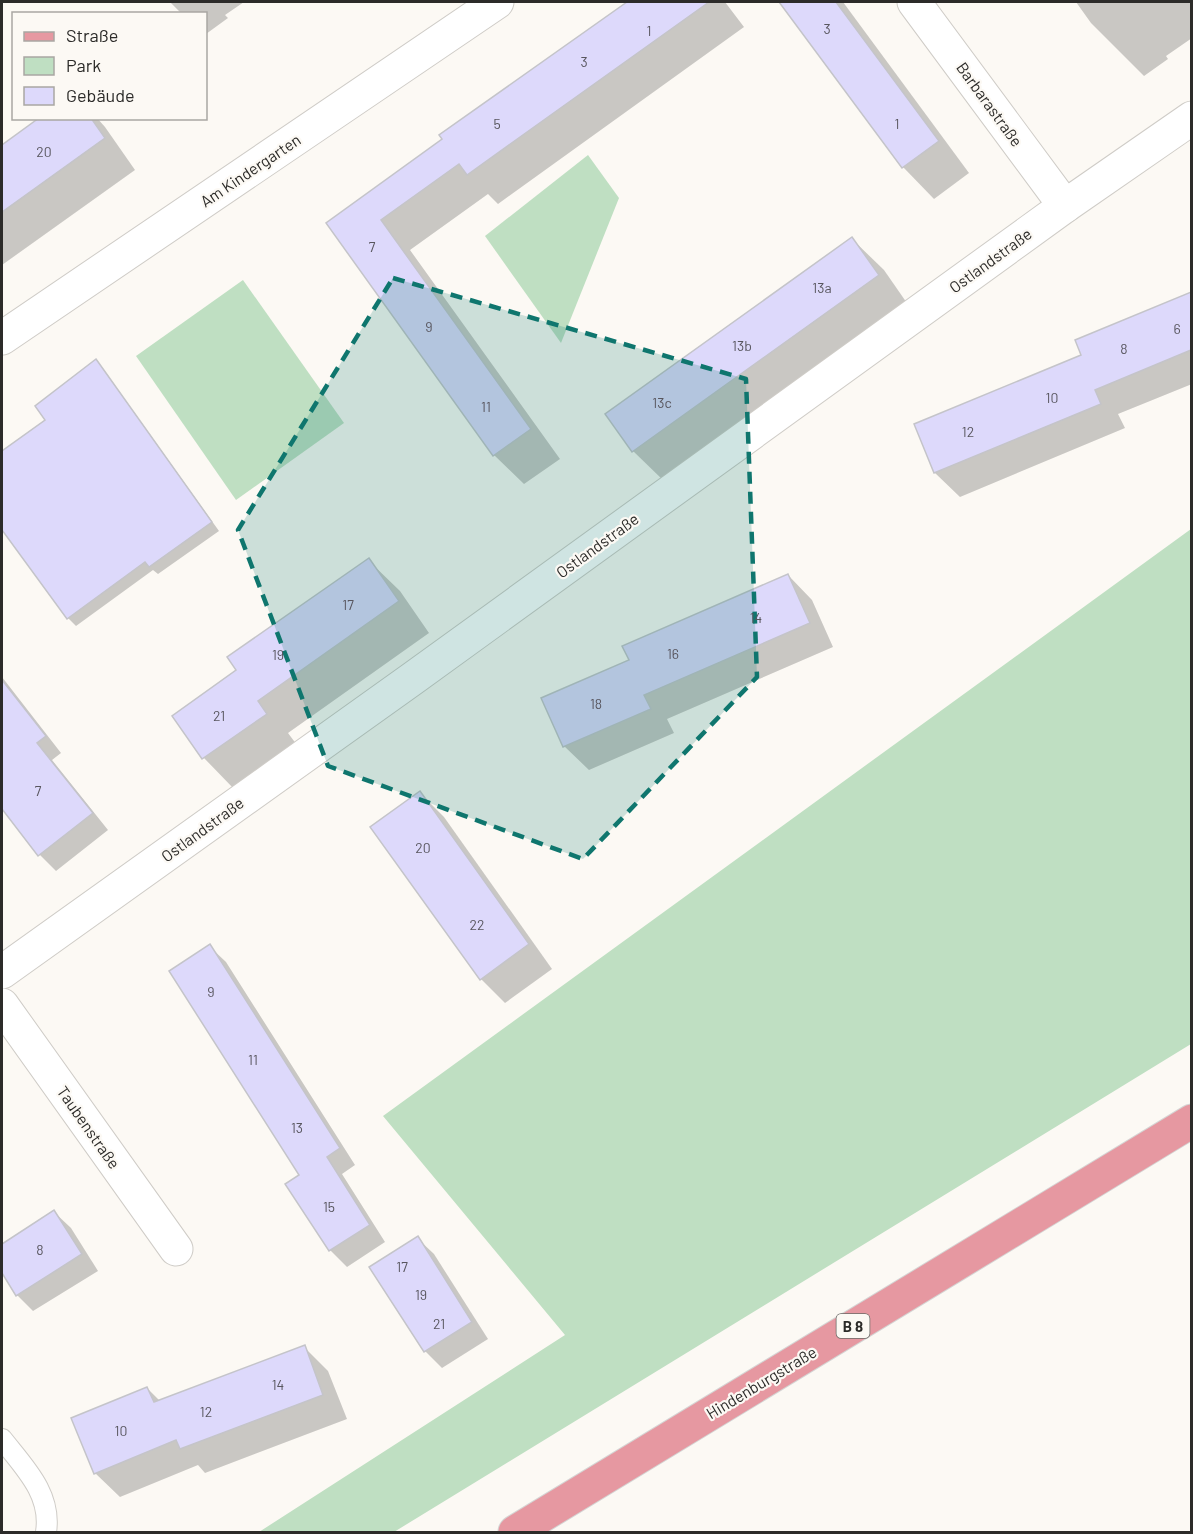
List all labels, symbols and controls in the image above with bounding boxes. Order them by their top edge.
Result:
legend [12,12,207,120]
house number: 3 [823,20,831,37]
house number: 1 [647,22,651,39]
text: Straße [66,24,118,46]
house number: 3 [580,53,588,70]
text: Park [66,54,101,76]
street label: Barbarastraße [953,58,1027,150]
text: Gebäude [66,84,135,106]
house number: 5 [493,115,501,132]
house number: 1 [895,115,899,132]
street label: Am Kindergarten [196,129,304,211]
house number: 20 [36,143,52,160]
street label: Ostlandstraße [945,224,1035,296]
house number: 7 [369,238,376,255]
house number: 13a [812,279,832,296]
house number: 9 [425,318,433,335]
house number: 6 [1173,320,1181,337]
house number: 13b [732,337,752,354]
house number: 8 [1120,340,1128,357]
house number: 10 [1046,389,1058,406]
house number: 13c [652,394,672,411]
house number: 11 [481,398,491,415]
house number: 12 [962,423,974,440]
street label: Ostlandstraße [552,509,642,581]
house number: 17 [342,596,354,613]
house number: 14 [750,609,762,626]
house number: 16 [667,645,679,662]
house number: 19 [272,646,284,663]
house number: 18 [590,695,602,712]
house number: 21 [213,707,225,724]
house number: 7 [35,782,42,799]
street label: Ostlandstraße [157,793,247,865]
house number: 20 [415,839,431,856]
house number: 22 [469,916,485,933]
house number: 9 [207,983,215,1000]
house number: 11 [248,1051,258,1068]
street label: Taubenstraße [54,1082,124,1172]
house number: 13 [291,1119,303,1136]
house number: 15 [323,1198,335,1215]
house number: 8 [36,1241,44,1258]
house number: 17 [396,1258,408,1275]
house number: 19 [415,1286,427,1303]
road number: B 8 [836,1314,870,1338]
house number: 21 [433,1315,445,1332]
street label: Hindenburgstraße [702,1342,820,1422]
house number: 14 [272,1376,284,1393]
house number: 12 [200,1403,212,1420]
house number: 10 [115,1422,127,1439]

